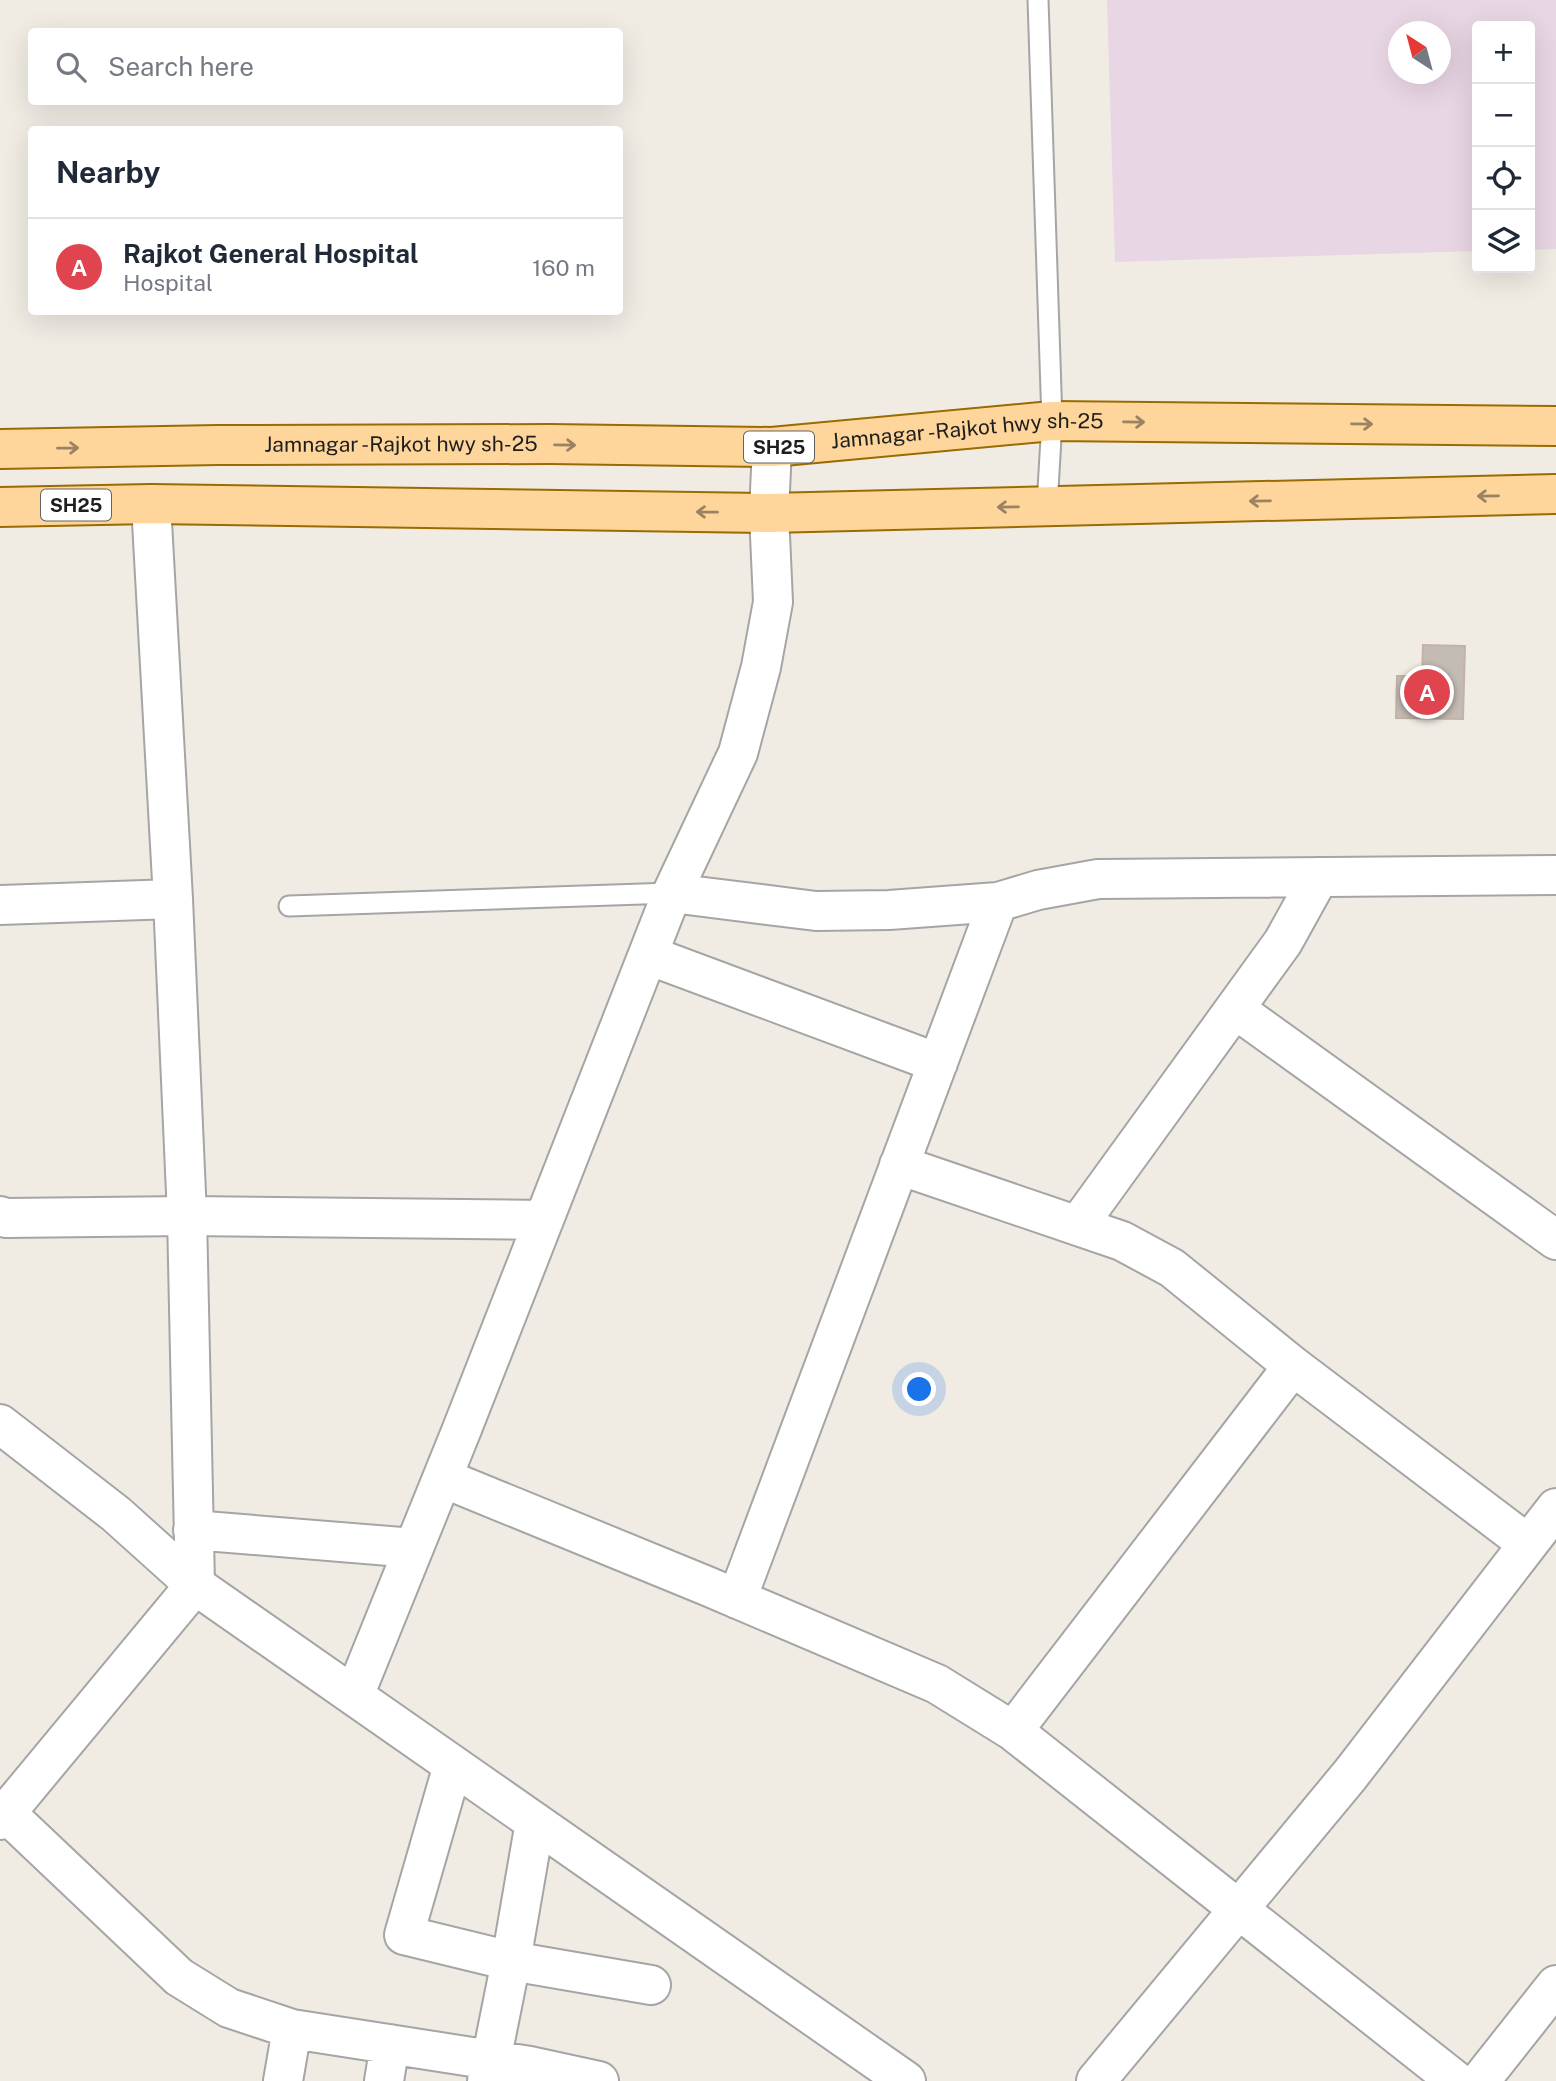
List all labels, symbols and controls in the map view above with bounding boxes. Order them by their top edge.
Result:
north arrow [1388,21,1451,84]
map controls [1472,21,1535,273]
button: + [1472,21,1535,84]
search box [28,28,623,105]
icon: search [52,48,90,86]
text: Search here [108,51,254,82]
button: − [1472,84,1535,147]
button: locate [1472,147,1535,210]
text: Nearby [56,154,160,190]
button: layers [1472,210,1535,273]
text: Rajkot General Hospital [123,238,419,269]
text: A [71,254,87,281]
text: 160 m [532,254,595,281]
text: Hospital [123,269,213,296]
street label: Jamnagar -Rajkot hwy sh-25 [830,408,1104,453]
one-way arrow [1123,415,1146,429]
one-way arrow [1350,418,1373,431]
street label: Jamnagar -Rajkot hwy sh-25 [264,431,538,457]
road number: SH25 [744,432,814,462]
one-way arrow [553,438,576,451]
one-way arrow [56,441,79,455]
one-way arrow [1477,489,1500,502]
road number: SH25 [41,490,111,520]
one-way arrow [1249,494,1272,508]
one-way arrow [997,500,1020,514]
one-way arrow [696,505,719,519]
pin: A [1404,666,1450,718]
your location [902,1372,936,1406]

